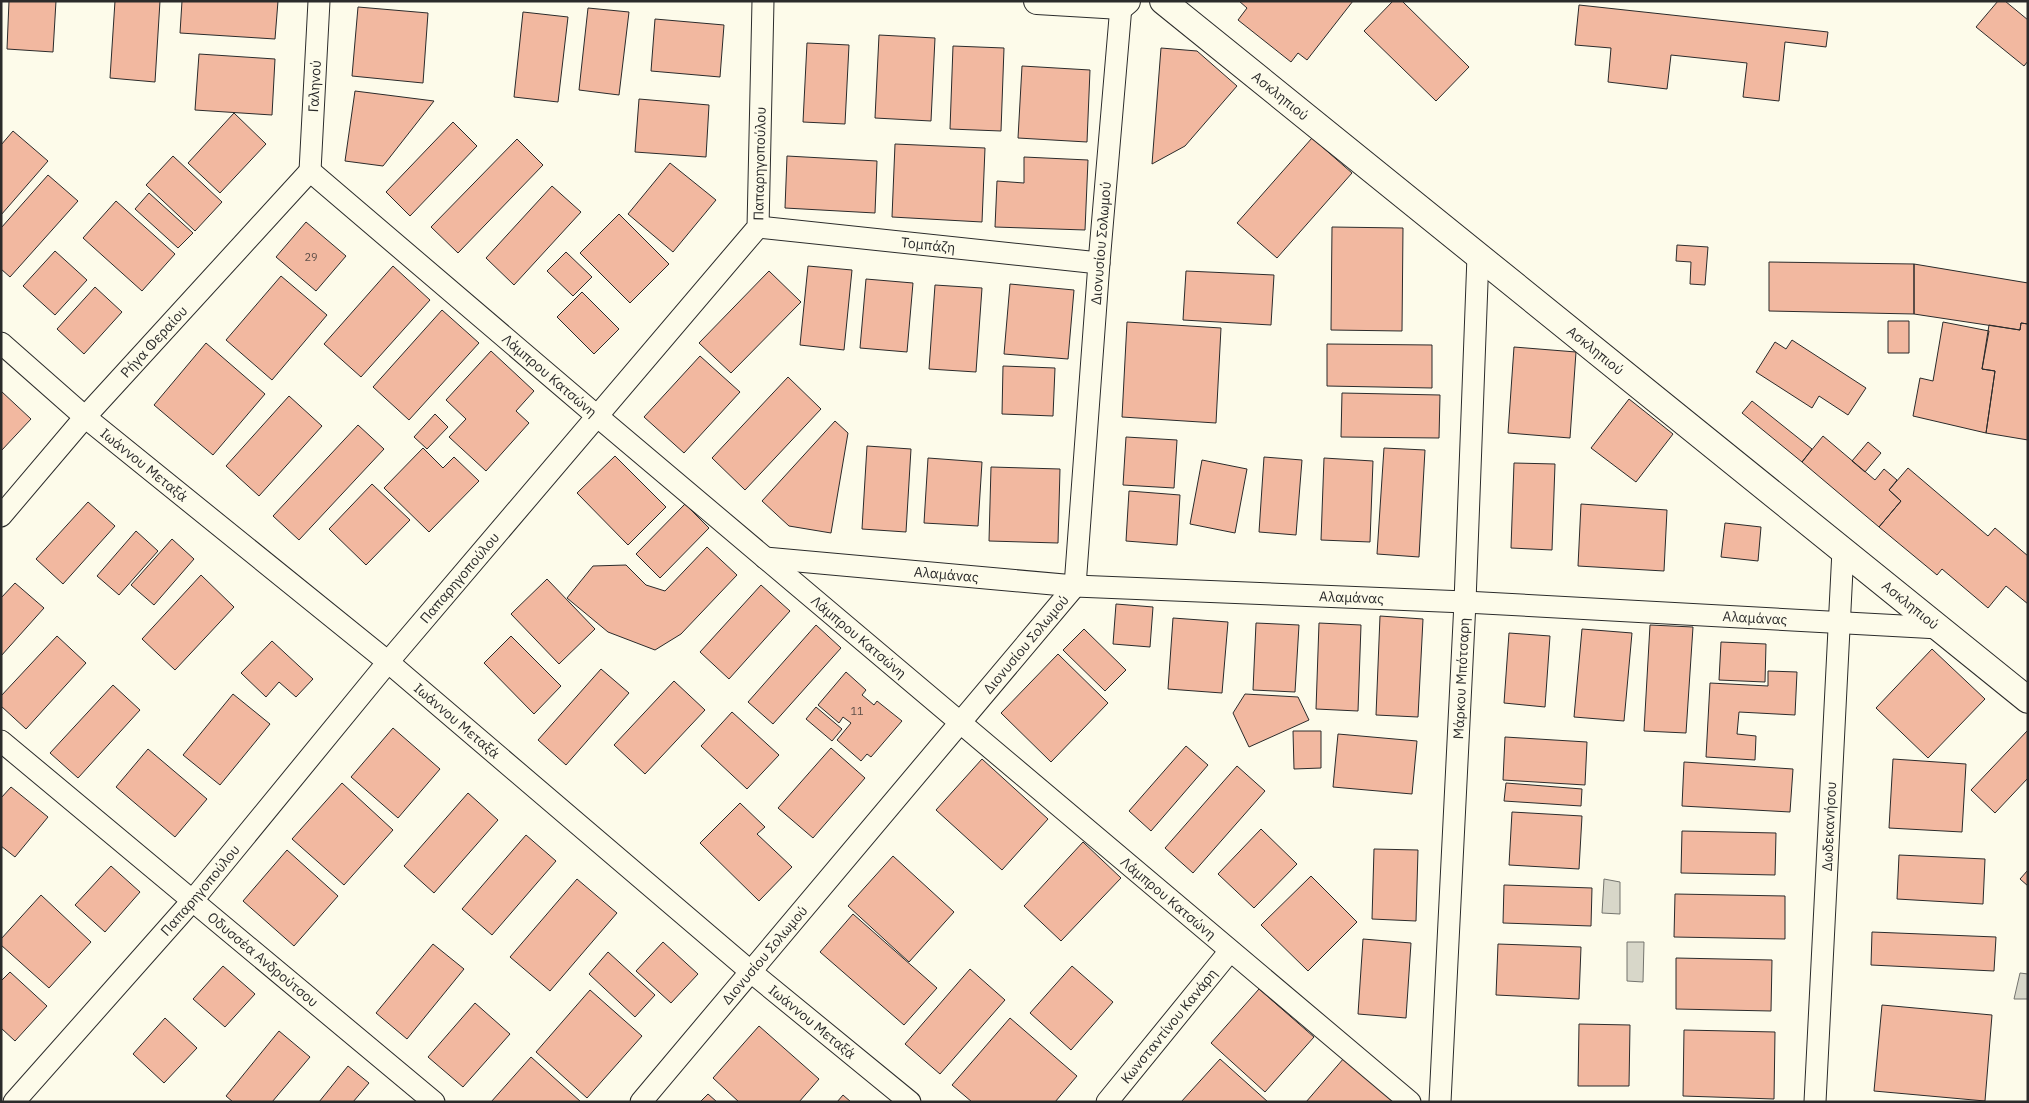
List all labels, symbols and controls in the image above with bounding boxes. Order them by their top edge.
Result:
street label: Γαληνού [304,60,325,113]
street label: Ασκληπιού [1248,67,1313,124]
street label: Παπαρηγοπούλου [749,107,770,221]
street label: Διονυσίου Σολωμού [1087,181,1115,306]
street label: Τομπάζη [900,233,956,257]
house number: 29 [304,250,318,264]
street label: Ρήγα Φεραίου [117,302,191,381]
street label: Ασκληπιού [1563,322,1628,379]
street label: Λάμπρου Κατσώνη [498,330,601,421]
street label: Ιωάννου Μεταξά [97,424,192,506]
street label: Παπαρηγοπούλου [416,529,503,627]
street label: Αλαμάνας [913,562,980,586]
street label: Ασκληπιού [1878,577,1943,633]
street label: Αλαμάνας [1319,587,1385,608]
street label: Διονυσίου Σολωμού [979,591,1073,698]
street label: Λάμπρου Κατσώνη [807,592,910,682]
street label: Αλαμάνας [1722,607,1788,629]
street label: Μάρκου Μπότσαρη [1449,617,1473,740]
street label: Ιωάννου Μεταξά [410,679,503,762]
house number: 11 [850,704,864,718]
street label: Δωδεκανήσου [1818,781,1840,872]
street label: Παπαρηγοπούλου [157,841,244,940]
street label: Λάμπρου Κατσώνη [1117,853,1220,944]
street label: Διονυσίου Σολωμού [718,902,811,1008]
street label: Οδυσσέα Ανδρούτσου [204,908,322,1011]
street label: Κωνσταντίνου Κανάρη [1117,965,1221,1087]
street label: Ιωάννου Μεταξά [765,981,859,1063]

